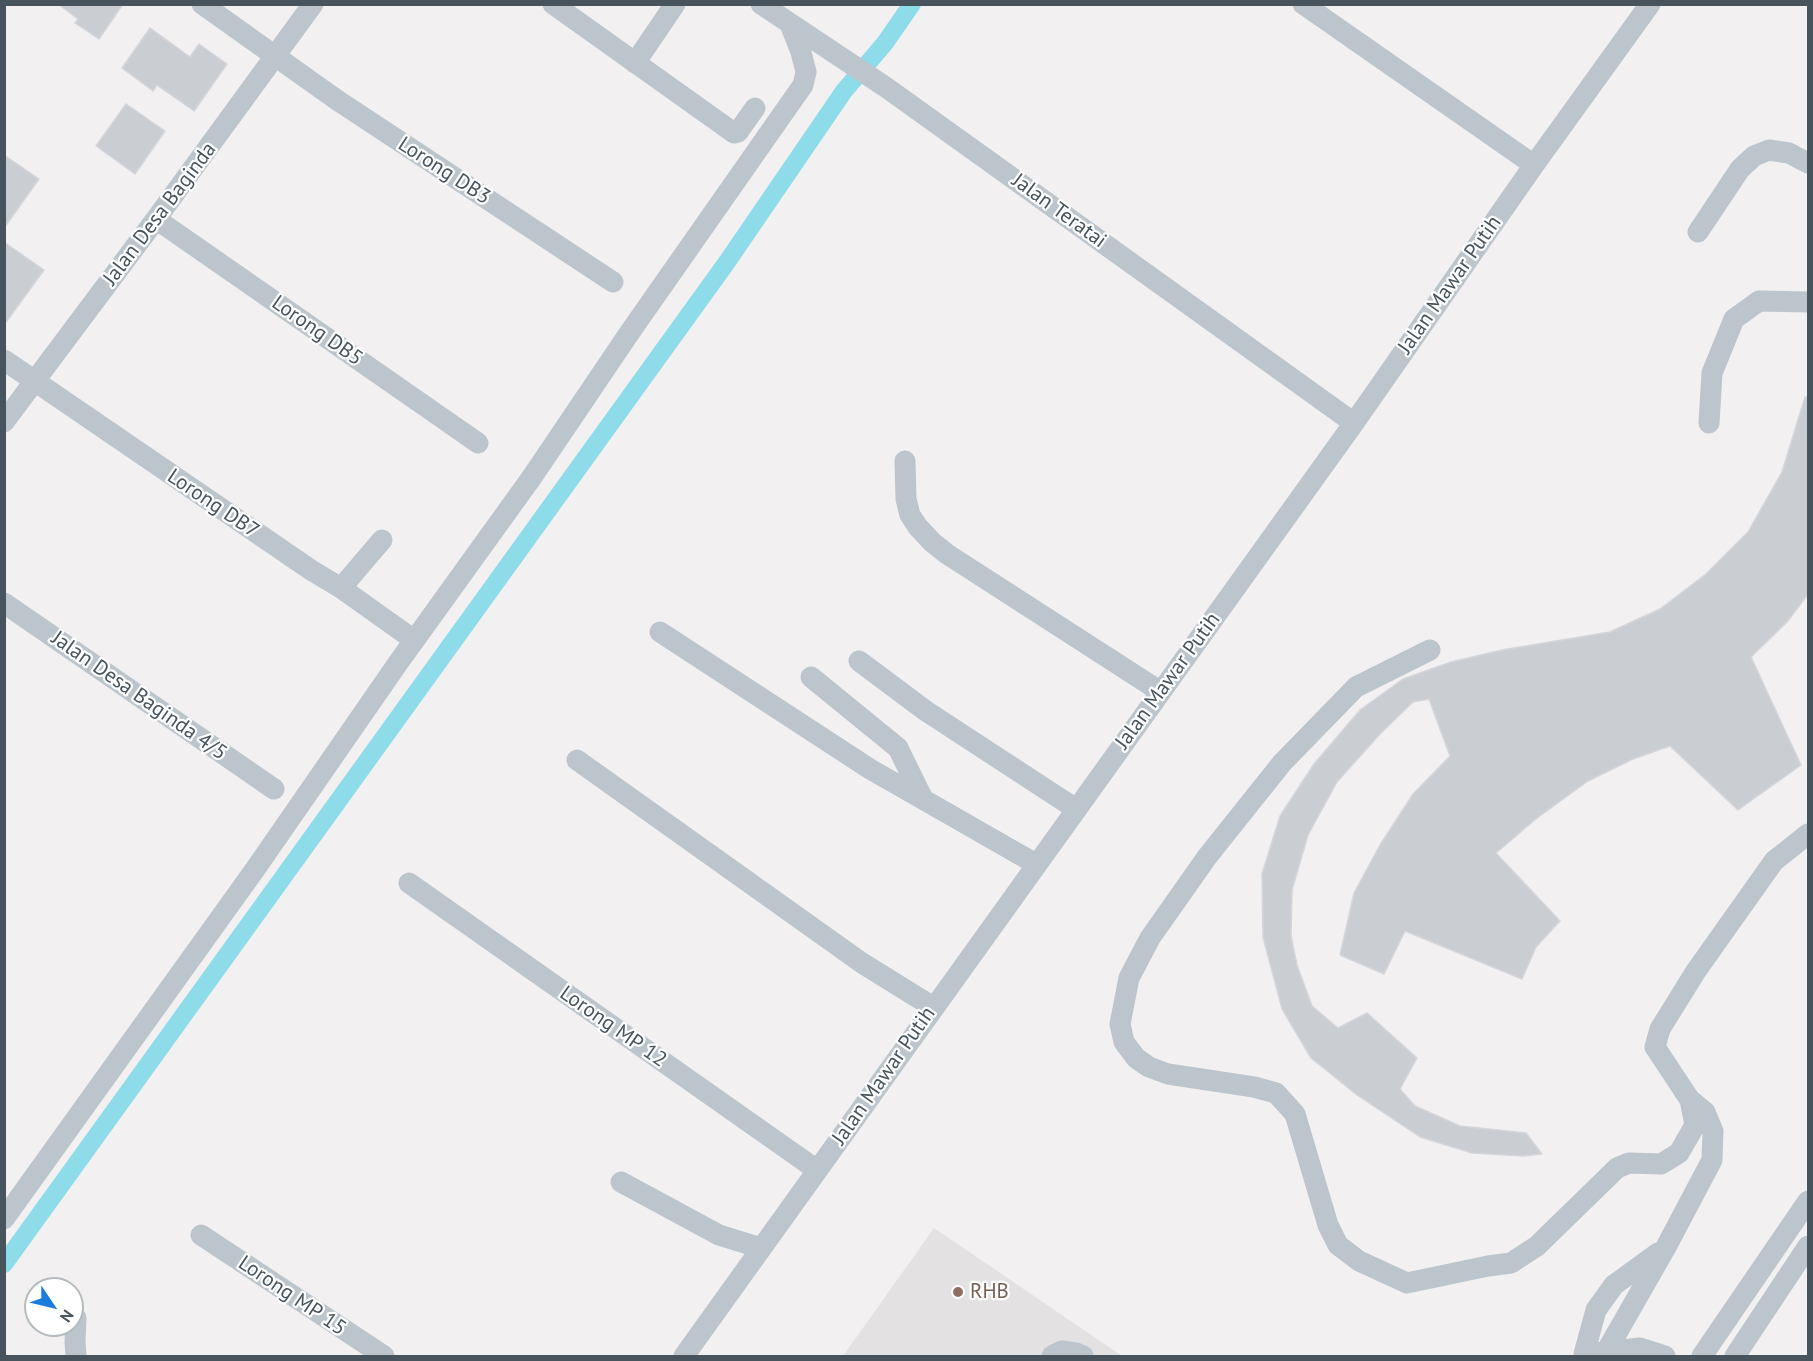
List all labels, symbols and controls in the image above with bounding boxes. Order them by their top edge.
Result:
street label: Lorong DB3 [393,132,495,210]
street label: Jalan Desa Baginda [98,138,222,290]
street label: Jalan Teratai [1007,168,1111,254]
street label: Jalan Mawar Putih [1393,211,1507,359]
street label: Lorong DB5 [267,291,367,371]
street label: Lorong DB7 [162,464,264,544]
street label: Jalan Mawar Putih [1110,608,1226,754]
street label: Jalan Desa Baginda 4/5 [47,626,231,766]
street label: Lorong MP 12 [555,981,671,1073]
street label: Jalan Mawar Putih [827,1002,941,1150]
street label: Lorong MP 15 [233,1251,351,1341]
north arrow [24,1277,84,1337]
place label: RHB [970,1279,1009,1305]
marker: RHB [951,1285,965,1299]
text: N [56,1306,78,1326]

